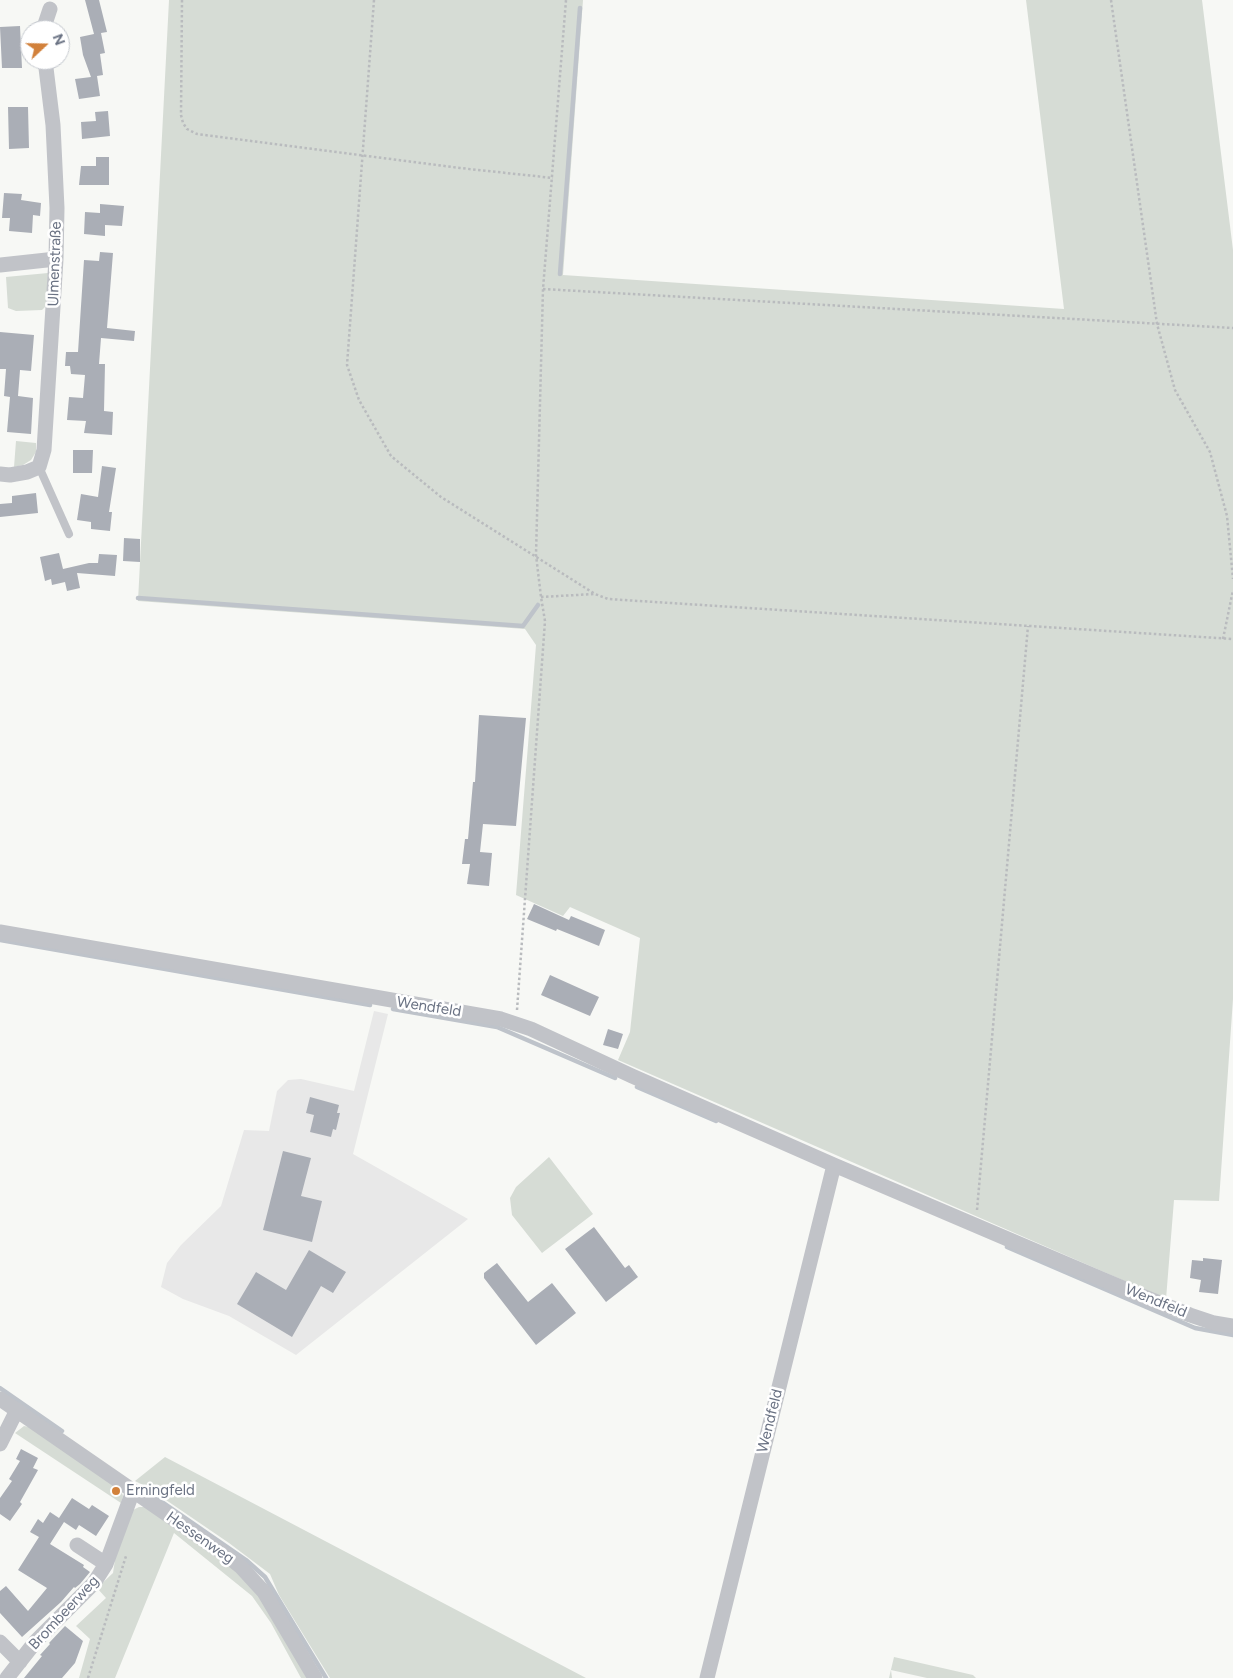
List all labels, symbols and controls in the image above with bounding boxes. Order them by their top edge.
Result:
north arrow [20,20,70,70]
text: N [49,32,68,48]
street label: Ulmenstraße [45,221,65,307]
street label: Wendfeld [396,993,462,1021]
street label: Wendfeld [1123,1280,1189,1322]
street label: Wendfeld [753,1387,787,1455]
place label: Erningfeld [126,1482,195,1500]
marker: Erningfeld [110,1485,122,1497]
street label: Hessenweg [163,1508,237,1568]
street label: Brombeerweg [25,1572,103,1654]

